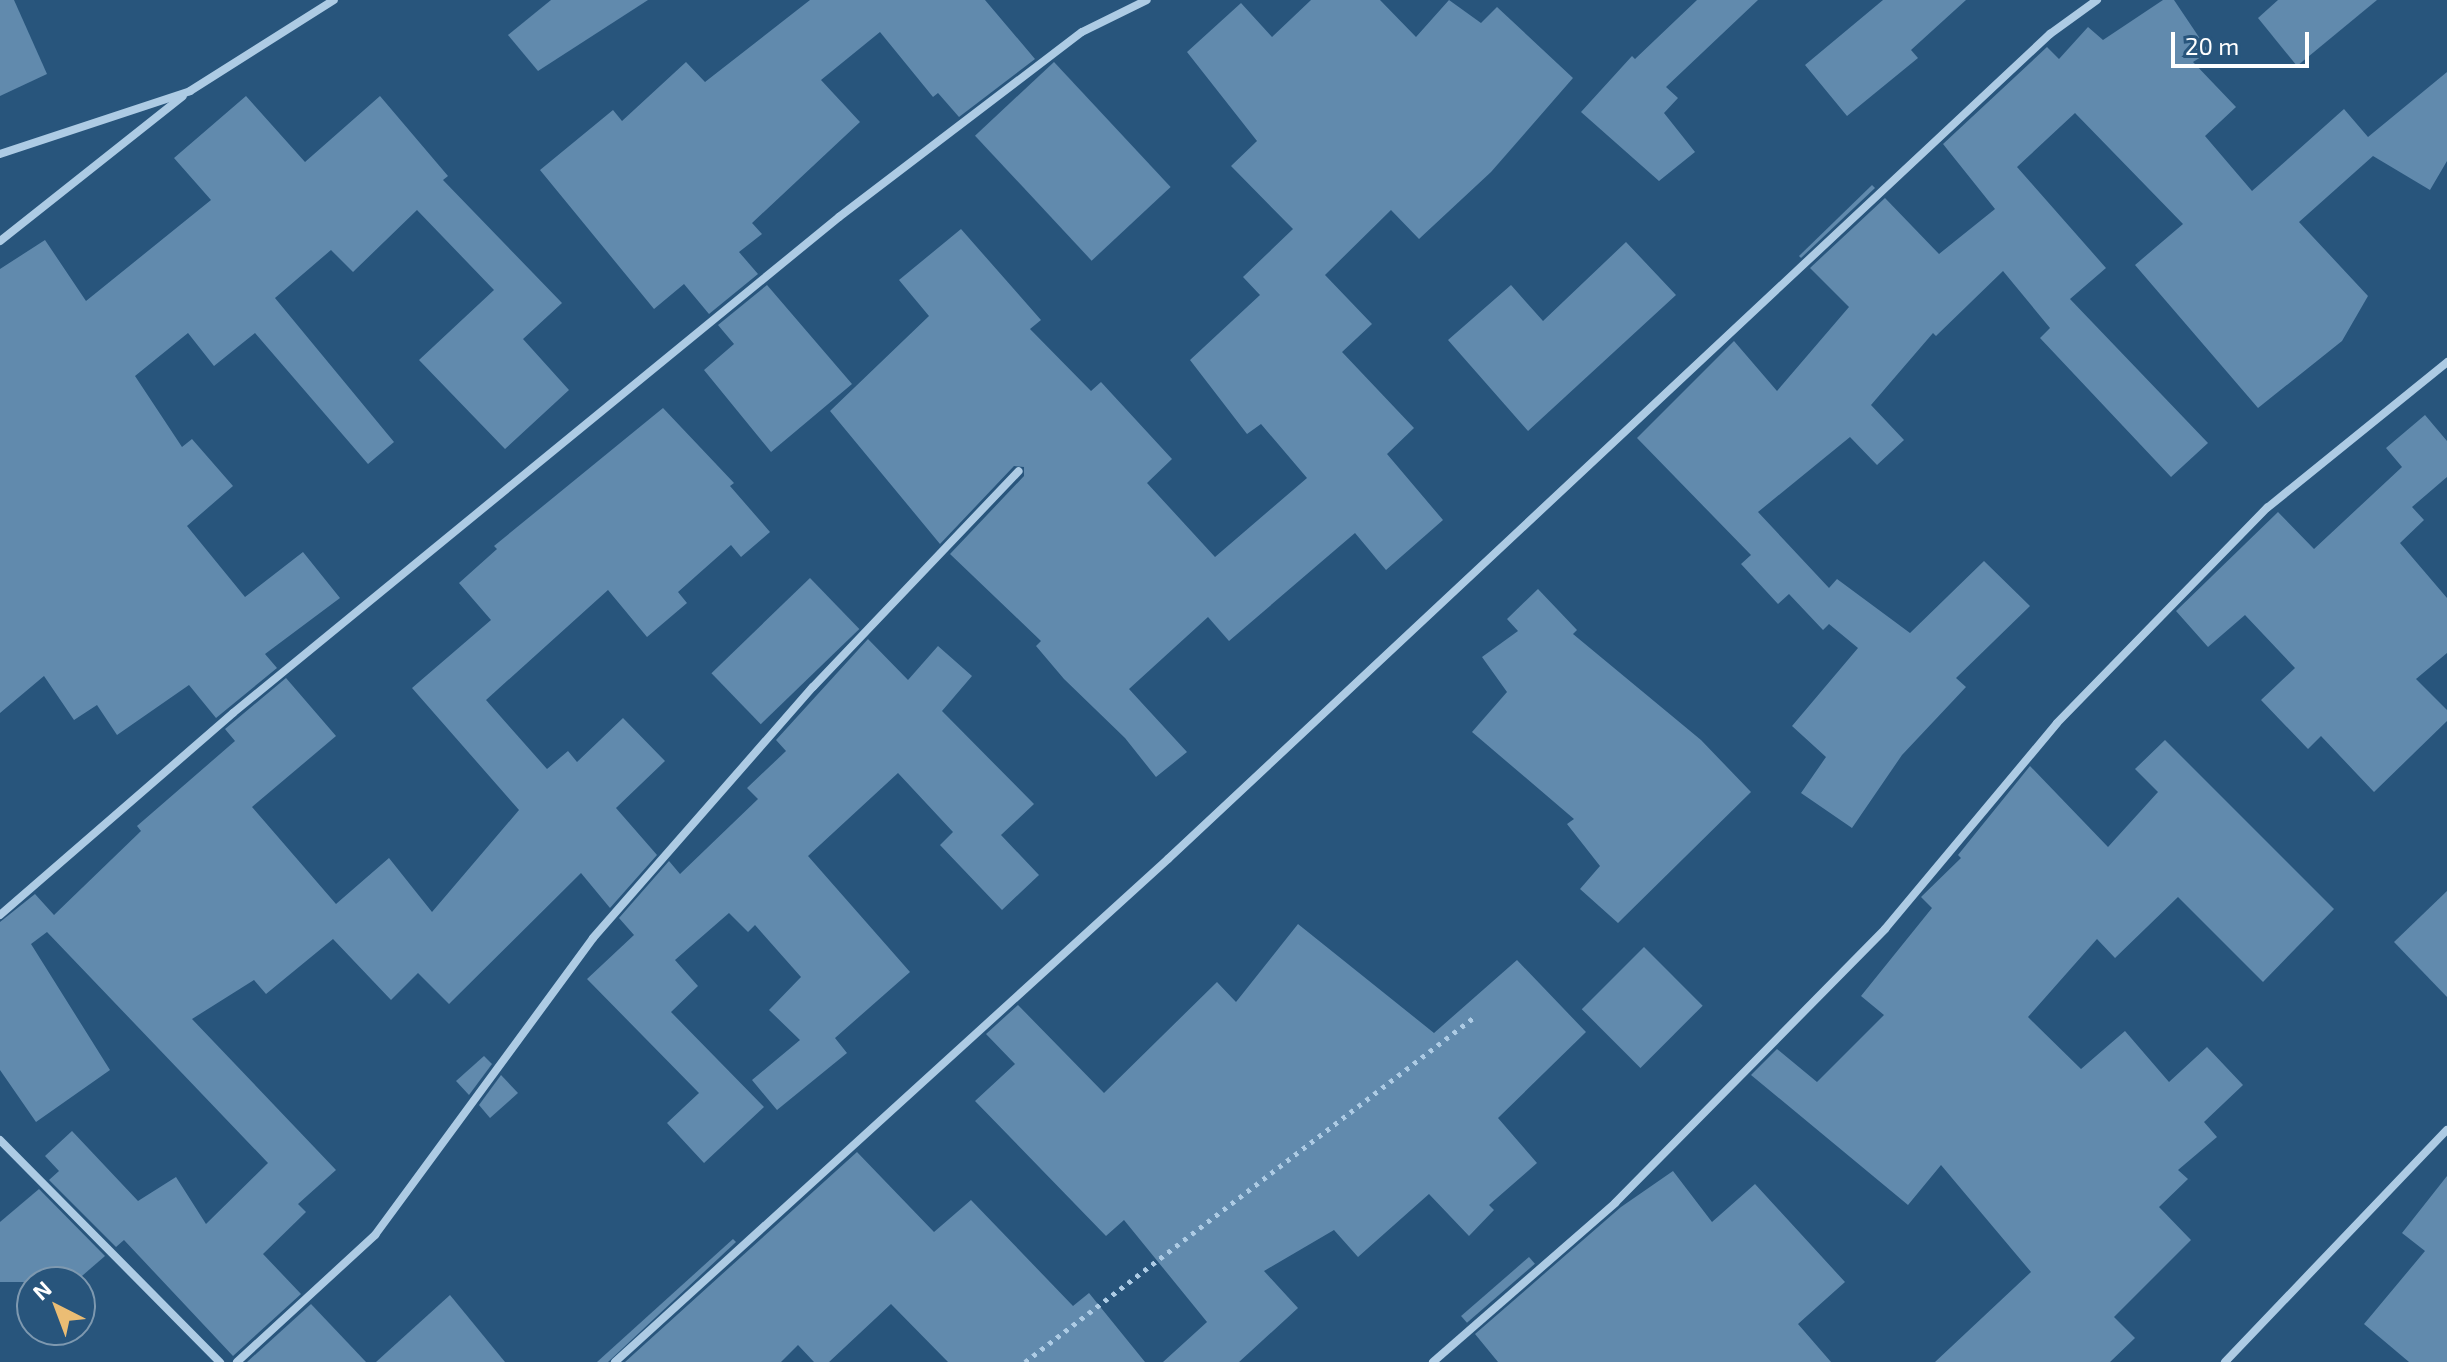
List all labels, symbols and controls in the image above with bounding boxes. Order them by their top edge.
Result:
scale bar [2175,16,2313,66]
text: 20 m [2185,31,2239,60]
north arrow [16,1266,96,1346]
text: N [27,1275,56,1305]

